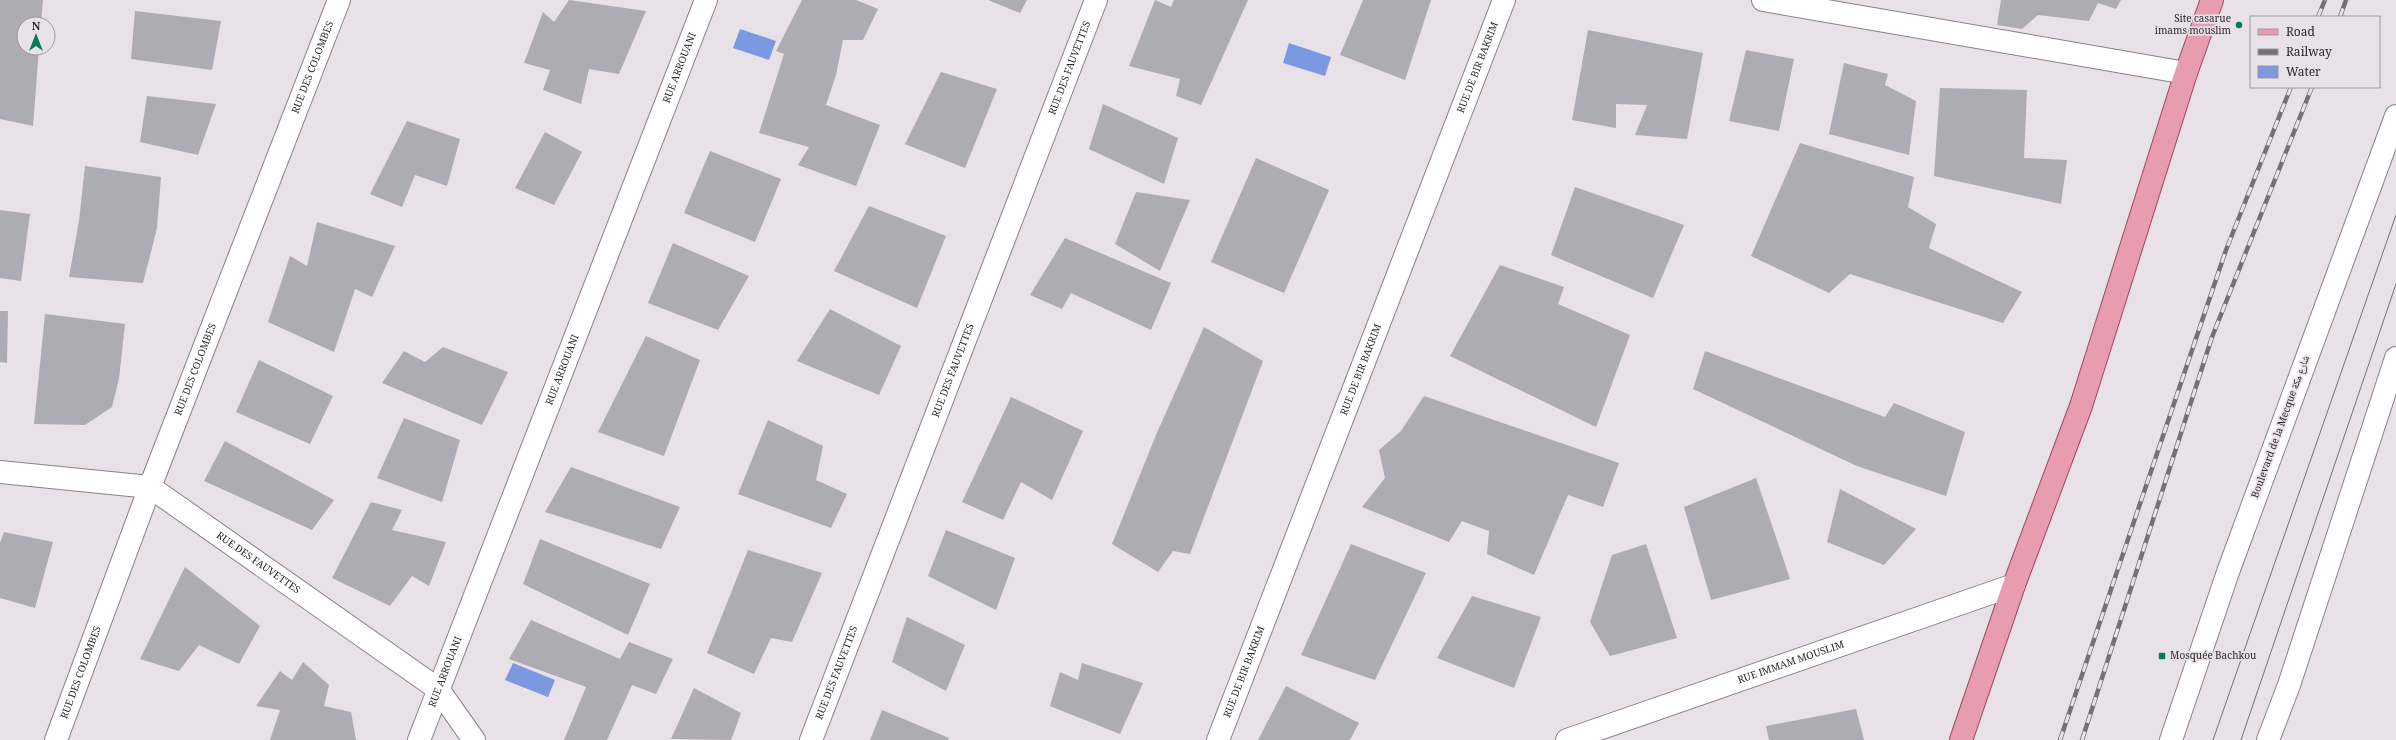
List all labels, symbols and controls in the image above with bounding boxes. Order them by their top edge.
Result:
place label: Site casarue imams mouslim [2155,11,2232,40]
north arrow [16,16,56,56]
legend [2250,16,2380,88]
text: N [32,18,41,37]
street label: RUE DES COLOMBES [287,19,339,116]
street label: RUE DES FAUVETTES [1044,19,1096,118]
street label: RUE DE BIR BAKRIM [1453,19,1503,116]
marker: Site casarue imams mouslim [2234,20,2244,30]
text: Road [2286,23,2316,44]
street label: RUE ARROUANI [658,30,701,106]
text: Railway [2286,43,2332,64]
text: Water [2286,63,2321,84]
street label: RUE DES COLOMBES [170,321,221,418]
street label: RUE DES FAUVETTES [928,321,979,420]
street label: RUE DE BIR BAKRIM [1336,321,1387,418]
street label: RUE ARROUANI [541,332,584,408]
street label: Boulevard de la Mecque شارع مكة [2247,353,2315,501]
street label: RUE DES FAUVETTES [213,527,304,598]
street label: RUE DES FAUVETTES [811,623,863,722]
street label: RUE DES COLOMBES [56,624,106,721]
street label: RUE DE BIR BAKRIM [1219,624,1270,720]
street label: RUE ARROUANI [424,634,467,710]
street label: RUE IMMAM MOUSLIM [1735,636,1847,689]
place label: Mosquée Bachkou [2170,648,2257,665]
marker: Mosquée Bachkou [2157,651,2167,661]

